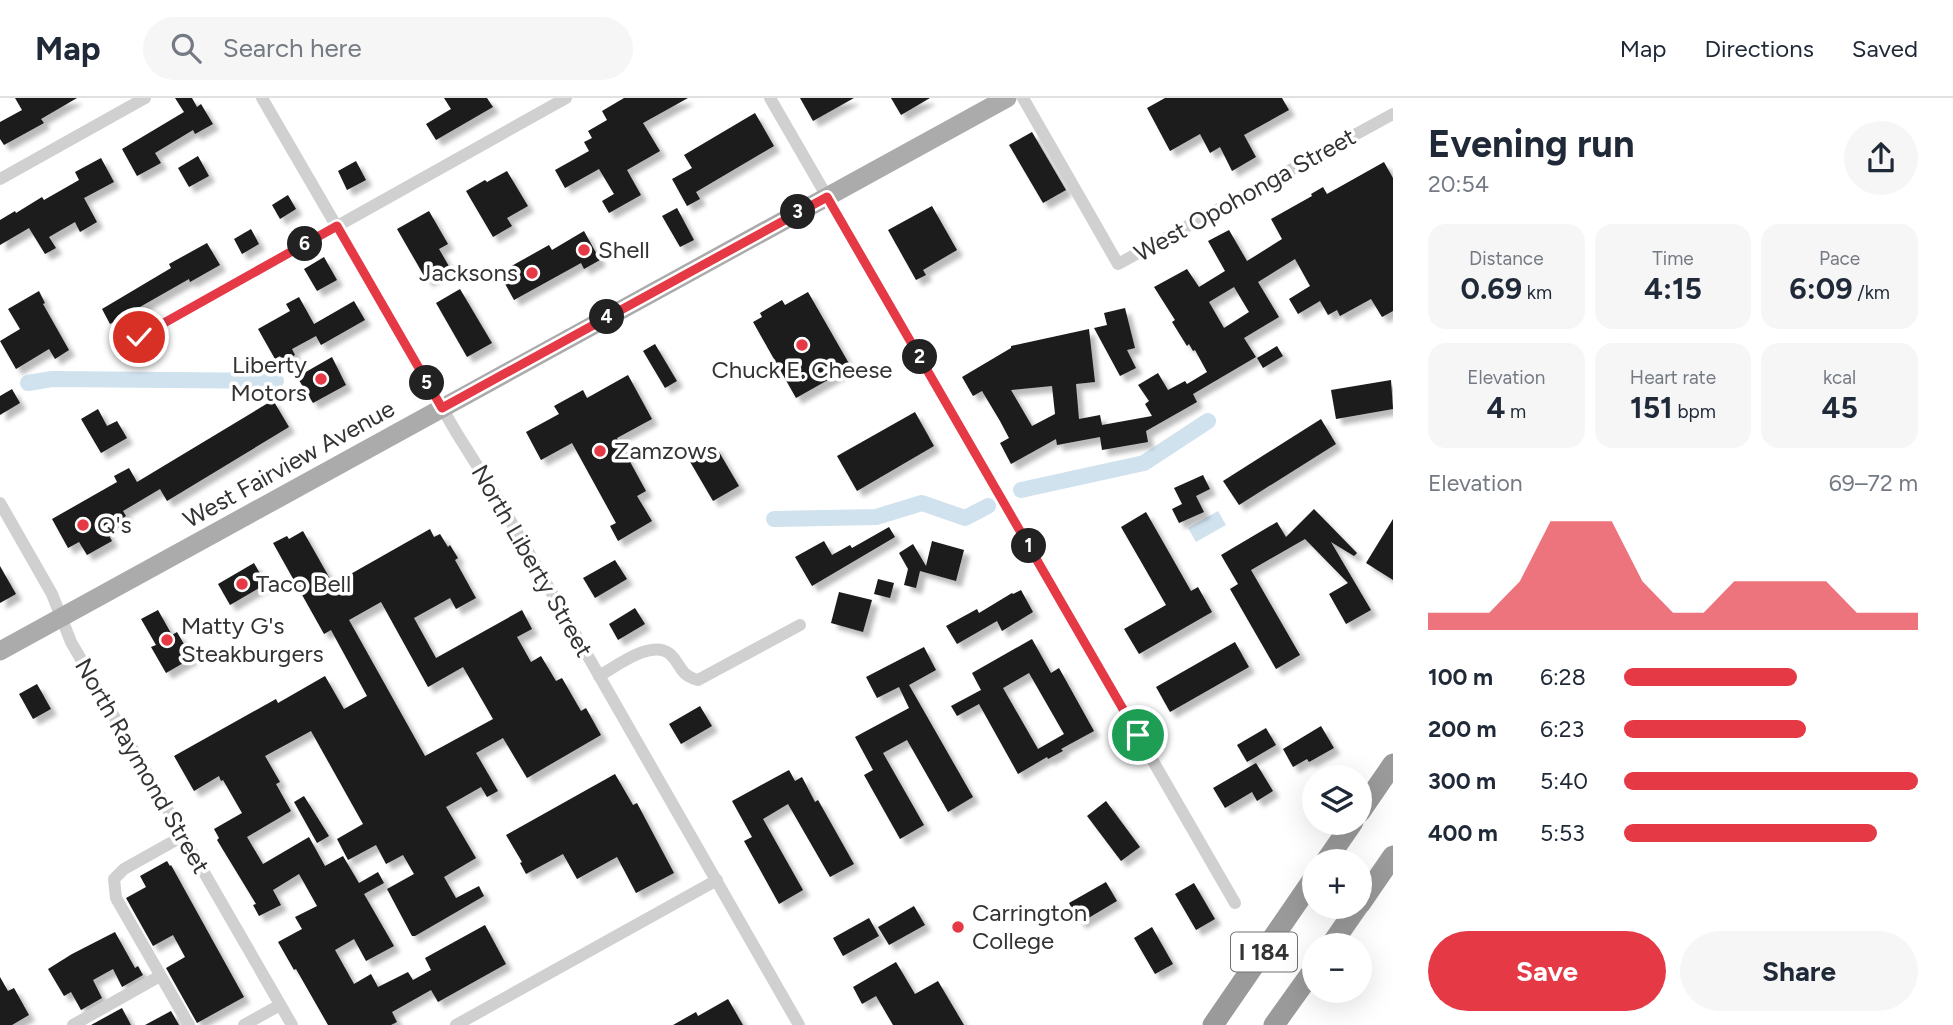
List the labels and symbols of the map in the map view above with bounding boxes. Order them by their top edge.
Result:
street label: West Opohonga Street [1129,122,1360,267]
pin: 3 [780,194,816,230]
pin: 6 [288,226,322,262]
place label: Shell [598,235,650,264]
marker: Shell [576,242,592,258]
place label: Jacksons [419,258,518,287]
marker: Jacksons [524,265,540,281]
pin: 4 [590,300,624,334]
pin [109,307,169,367]
marker: Chuck E. Cheese [794,337,810,353]
pin: 2 [902,340,937,374]
place label: Liberty Motors [231,350,307,407]
place label: Chuck E. Cheese [712,355,892,384]
pin: 5 [410,366,444,400]
marker: Liberty Motors [313,371,329,387]
street label: West Fairview Avenue [178,393,399,534]
place label: Zamzows [614,436,717,465]
marker: Zamzows [592,443,608,459]
street label: North Liberty Street [466,459,599,662]
place label: Q's [97,510,132,539]
marker: Q's [75,517,91,533]
pin: 1 [1012,528,1046,564]
place label: Taco Bell [256,569,351,598]
marker: Taco Bell [234,576,250,592]
place label: Matty G's Steakburgers [181,611,324,668]
marker: Matty G's Steakburgers [159,632,175,648]
street label: North Raymond Street [69,653,216,878]
pin [1108,705,1168,765]
place label: Carrington College [972,898,1087,955]
marker: Carrington College [950,919,966,935]
road number: I 184 [1231,932,1297,972]

